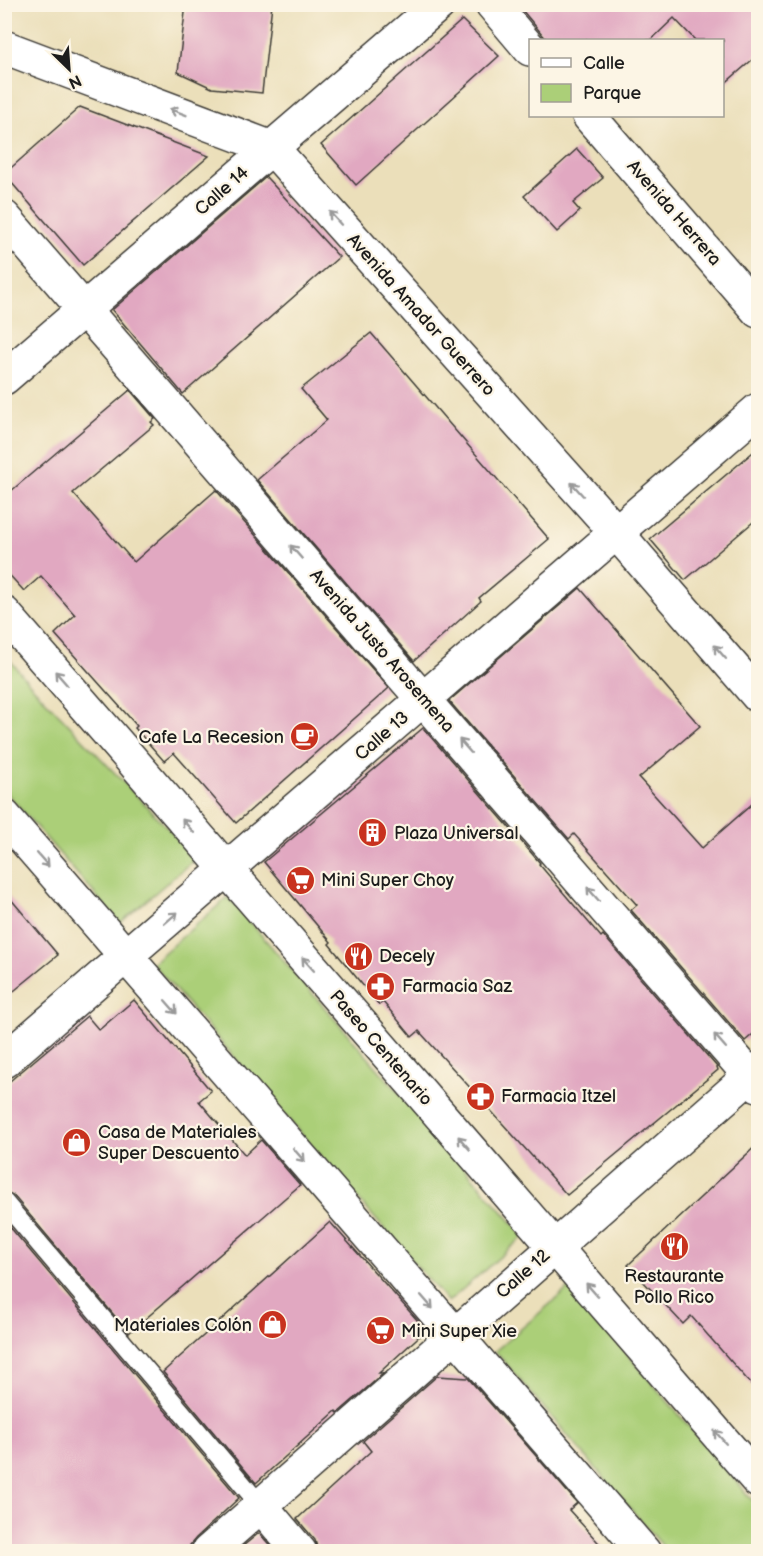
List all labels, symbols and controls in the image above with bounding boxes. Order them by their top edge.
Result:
north arrow [39,39,99,99]
legend [529,39,724,117]
text: Calle [583,53,625,74]
text: N [65,70,84,92]
text: Parque [583,83,641,104]
one-way arrow [169,106,188,117]
street label: Avenida Herrera [622,156,726,270]
street label: Calle 14 [191,162,253,220]
one-way arrow [328,211,342,226]
street label: Avenida Amador Guerrero [343,229,499,401]
one-way arrow [570,481,584,496]
one-way arrow [289,545,303,560]
street label: Avenida Justo Arosemena [305,565,459,737]
one-way arrow [713,645,727,660]
one-way arrow [54,670,67,686]
street label: Calle 13 [351,707,413,765]
cafe icon: Cafe La Recesion [289,721,321,753]
place label: Cafe La Recesion [139,727,284,748]
one-way arrow [458,739,472,754]
building icon: Plaza Universal [357,817,389,849]
one-way arrow [181,819,195,834]
place label: Plaza Universal [394,823,518,844]
one-way arrow [36,852,50,867]
supermarket icon: Mini Super Choy [284,864,316,896]
place label: Mini Super Choy [321,870,455,891]
one-way arrow [586,887,600,902]
one-way arrow [163,911,178,925]
restaurant icon: Decely [342,940,374,972]
place label: Decely [379,946,436,967]
one-way arrow [301,957,315,972]
pharmacy icon: Farmacia Saz [365,970,397,1002]
place label: Farmacia Saz [402,976,513,997]
street label: Paseo Centenario [325,986,437,1110]
one-way arrow [164,1000,178,1015]
one-way arrow [713,1034,727,1049]
pharmacy icon: Farmacia Itzel [464,1080,496,1112]
place label: Farmacia Itzel [501,1086,616,1107]
place label: Casa de Materiales Super Descuento [98,1122,257,1164]
shop icon: Casa de Materiales Super Descuento [61,1126,93,1158]
one-way arrow [457,1136,471,1151]
one-way arrow [292,1147,306,1162]
restaurant icon: Restaurante Pollo Rico [658,1231,690,1263]
street label: Calle 12 [492,1245,554,1303]
place label: Restaurante Pollo Rico [624,1266,724,1308]
one-way arrow [585,1283,599,1298]
one-way arrow [420,1294,434,1309]
shop icon: Materiales Colón [257,1309,289,1341]
place label: Materiales Colón [114,1315,252,1336]
supermarket icon: Mini Super Xie [364,1315,396,1347]
place label: Mini Super Xie [401,1321,517,1342]
one-way arrow [713,1430,727,1445]

